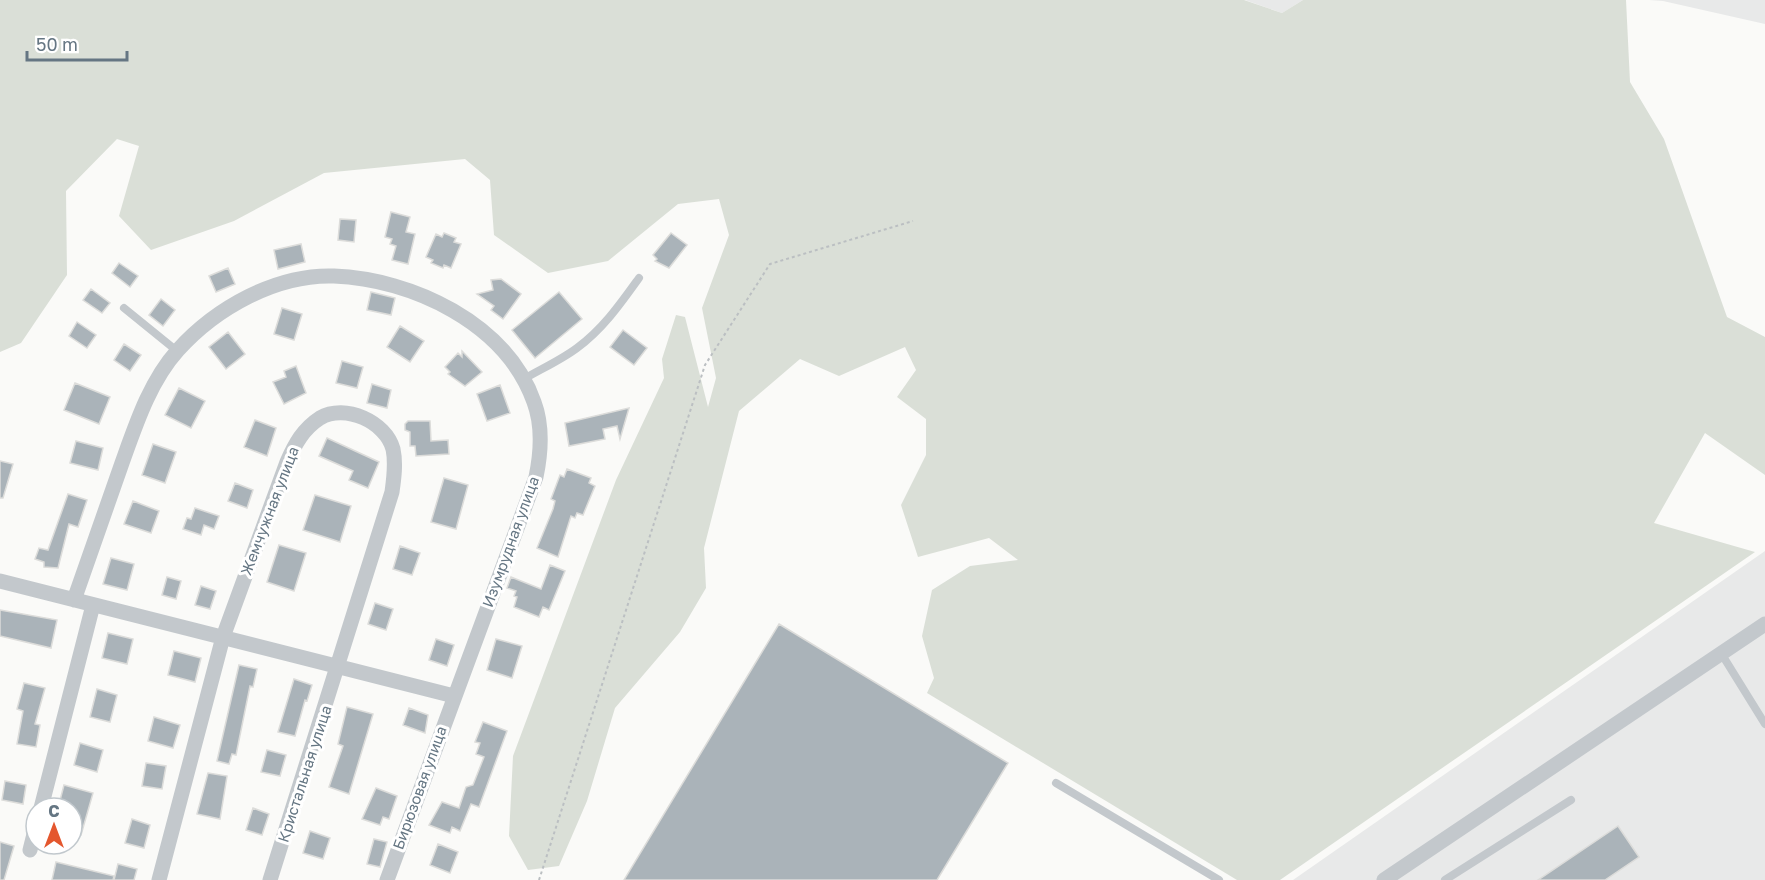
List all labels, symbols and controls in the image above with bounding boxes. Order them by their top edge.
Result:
scale bar [27,24,128,62]
text: 50 m [36,33,78,55]
street label: Жемчужная улица [236,444,302,578]
street label: Изумрудная улица [478,474,542,610]
street label: Кристальная улица [273,703,335,845]
street label: Бирюзовая улица [388,723,450,852]
north arrow [24,796,84,856]
text: С [48,801,60,821]

